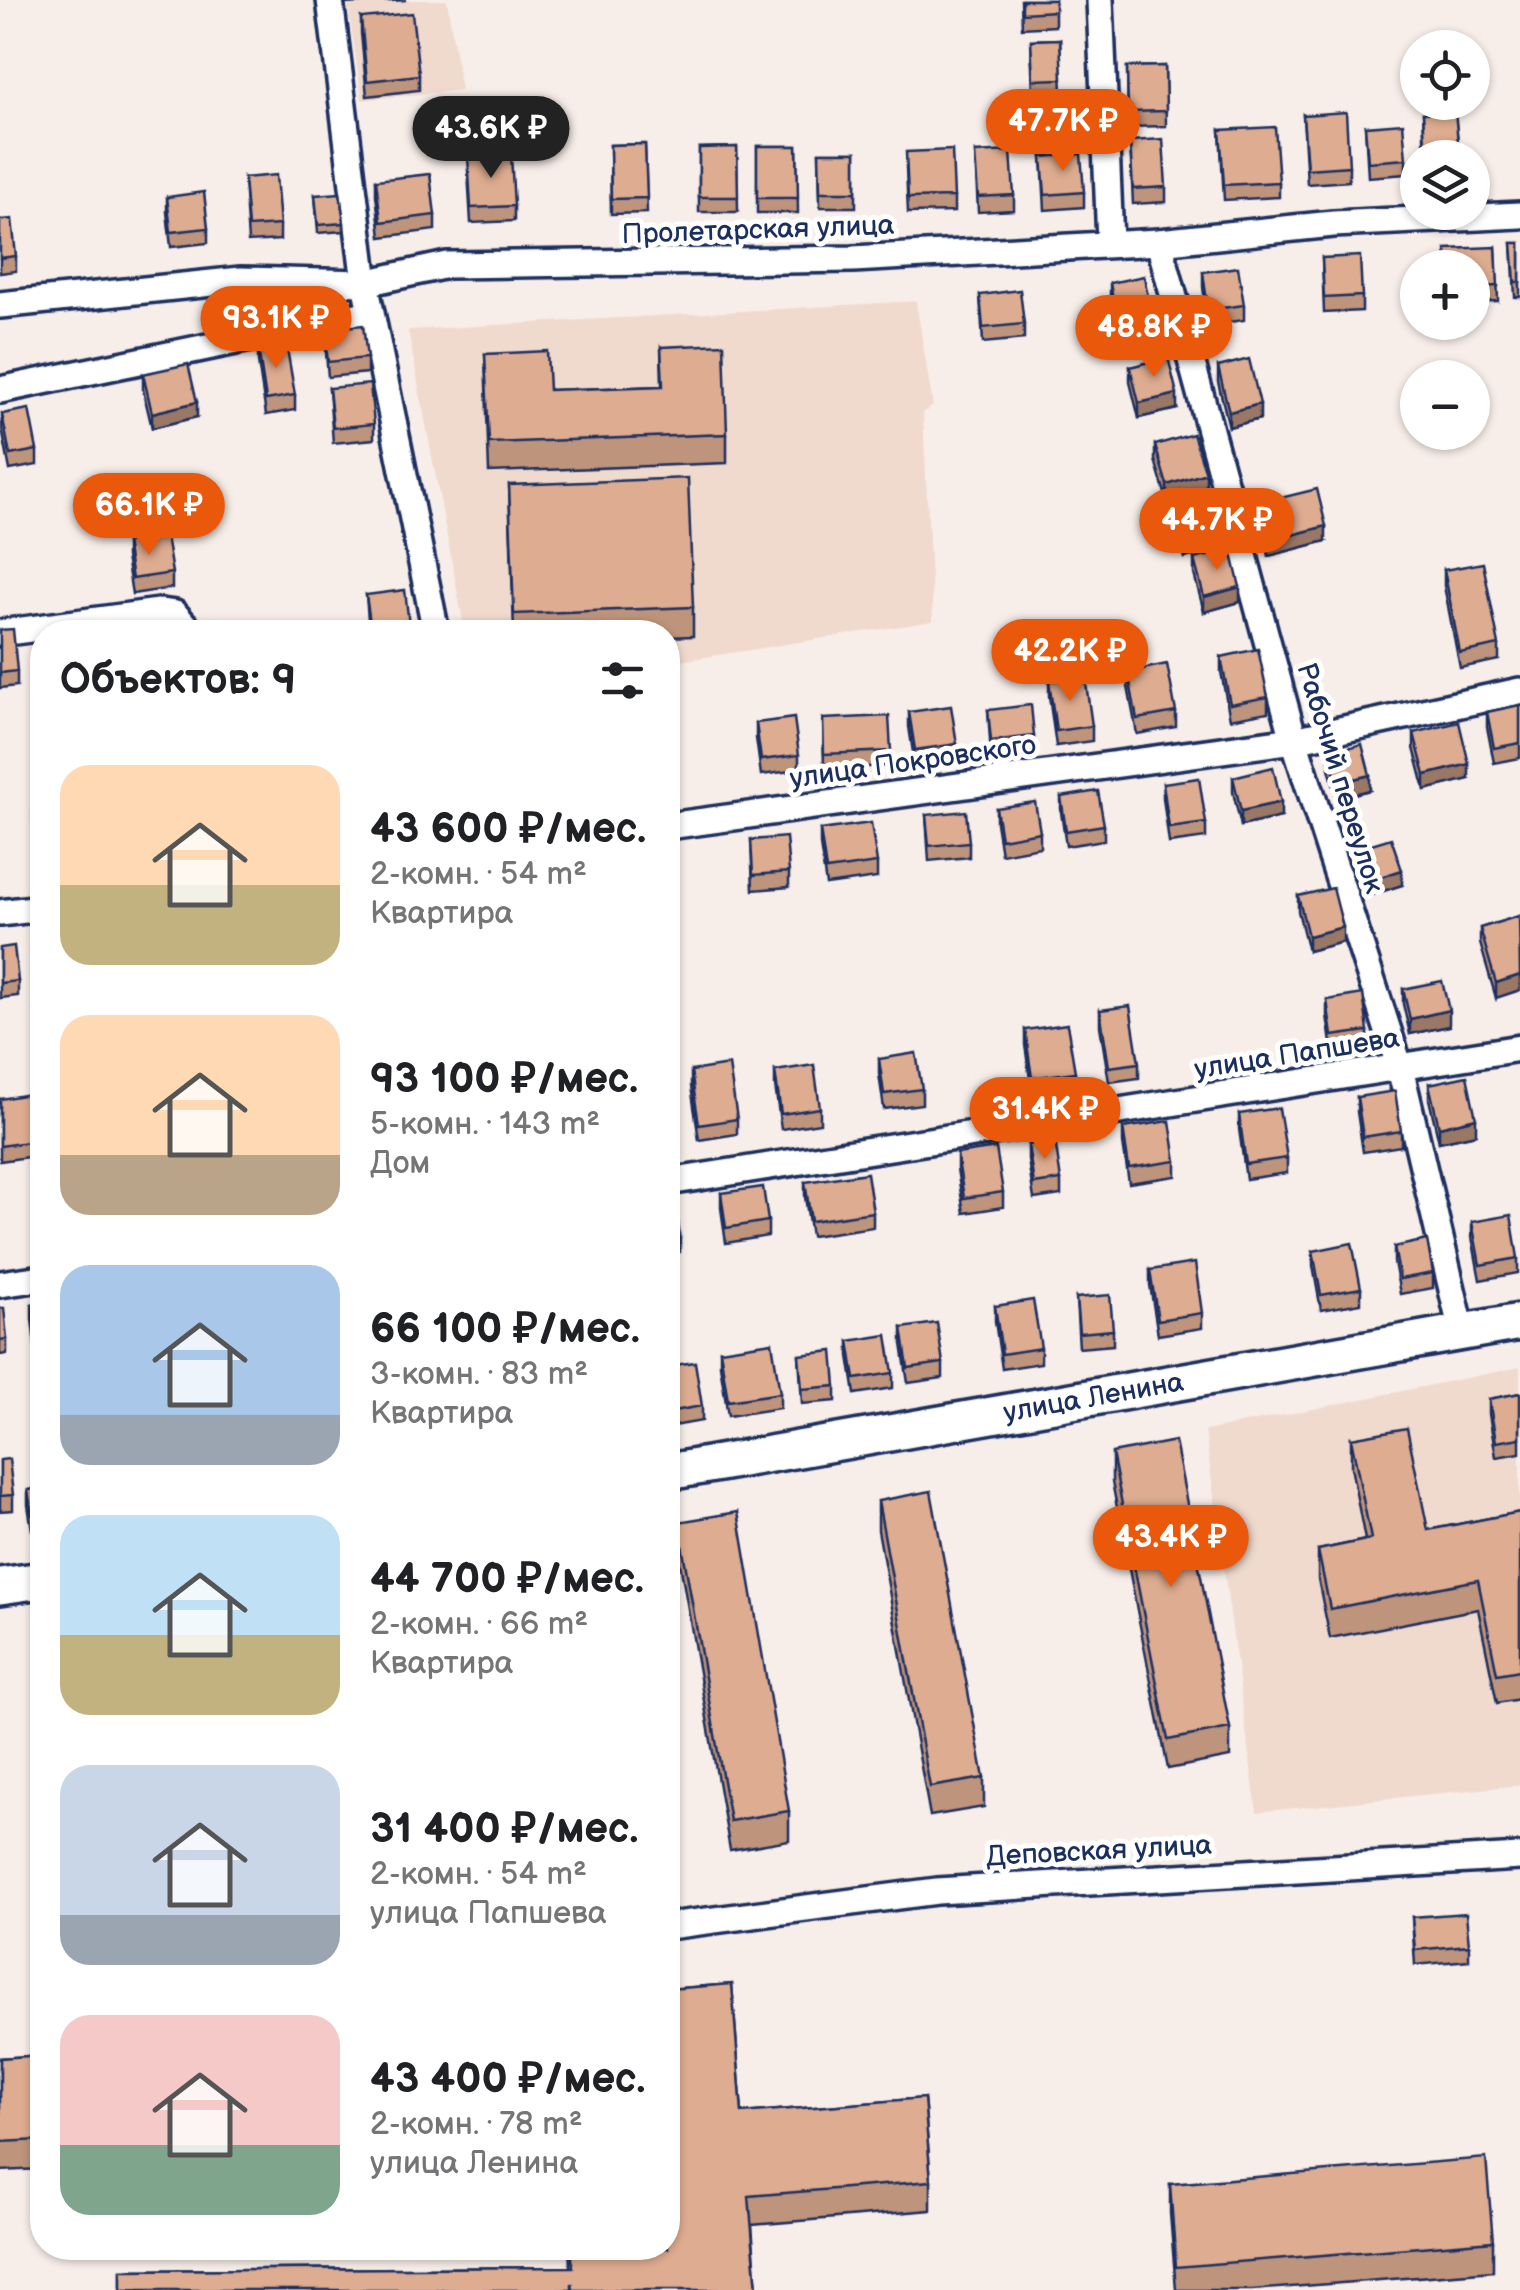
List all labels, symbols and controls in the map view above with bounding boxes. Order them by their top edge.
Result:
map controls [1400,30,1490,450]
button: locate [1400,30,1490,120]
pin: 47.7K ₽ [971,89,1155,174]
pin: 43.6K ₽ [399,96,583,181]
text: 47.7K ₽ [1008,102,1118,141]
text: 43.6K ₽ [435,109,548,148]
button: layers [1400,140,1490,230]
street label: Пролетарская улица [621,209,895,251]
button: + [1400,250,1490,340]
pin: 93.1K ₽ [184,286,368,371]
pin: 48.8K ₽ [1062,295,1246,380]
text: 93.1K ₽ [223,299,329,338]
text: 48.8K ₽ [1097,308,1211,347]
button: − [1400,360,1490,450]
pin: 66.1K ₽ [57,473,241,558]
text: 66.1K ₽ [95,486,203,525]
pin: 44.7K ₽ [1125,488,1309,573]
text: 44.7K ₽ [1161,501,1273,540]
pin: 42.2K ₽ [978,619,1162,704]
text: 42.2K ₽ [1013,632,1127,671]
icon: filters [595,653,650,708]
text: Объектов: 9 [60,655,296,706]
street label: Рабочий переулок [1289,659,1391,897]
street label: улица Покровского [788,728,1038,796]
text: 43 600 ₽/мес. [370,804,646,855]
icon: home [140,805,260,925]
text: 2-комн. · 54 m² [370,855,587,894]
text: Квартира [370,894,513,933]
street label: улица Папшева [1192,1021,1402,1087]
text: 93 100 ₽/мес. [370,1054,638,1105]
icon: home [140,1055,260,1175]
pin: 31.4K ₽ [953,1077,1137,1162]
text: 31.4K ₽ [991,1090,1099,1129]
text: 5-комн. · 143 m² [370,1105,600,1144]
text: Дом [370,1144,430,1183]
text: 66 100 ₽/мес. [370,1304,640,1355]
icon: home [140,1305,260,1425]
text: 3-комн. · 83 m² [370,1355,588,1394]
street label: улица Ленина [1001,1365,1187,1429]
text: Квартира [370,1394,513,1433]
pin: 43.4K ₽ [1079,1505,1263,1590]
text: 43.4K ₽ [1115,1518,1227,1557]
text: 44 700 ₽/мес. [370,1554,644,1605]
icon: home [140,1555,260,1675]
text: 2-комн. · 66 m² [370,1605,588,1644]
text: Квартира [370,1644,513,1683]
text: 31 400 ₽/мес. [370,1804,638,1855]
icon: home [140,1805,260,1925]
street label: Деповская улица [985,1829,1213,1873]
text: 2-комн. · 54 m² [370,1855,587,1894]
text: улица Папшева [370,1894,607,1933]
text: 43 400 ₽/мес. [370,2054,645,2105]
icon: home [140,2055,260,2175]
text: 2-комн. · 78 m² [370,2105,583,2144]
text: улица Ленина [370,2144,578,2183]

